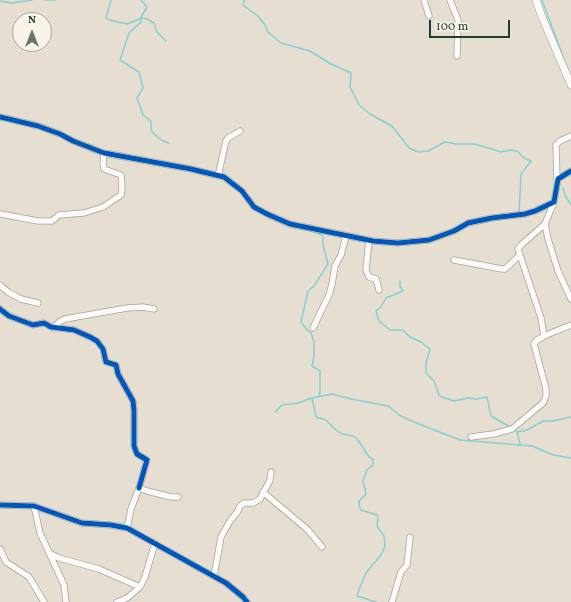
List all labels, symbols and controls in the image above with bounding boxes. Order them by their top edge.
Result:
north arrow [12,12,52,52]
scale bar [431,12,512,38]
text: N [28,13,36,28]
text: 100 m [436,19,468,35]

